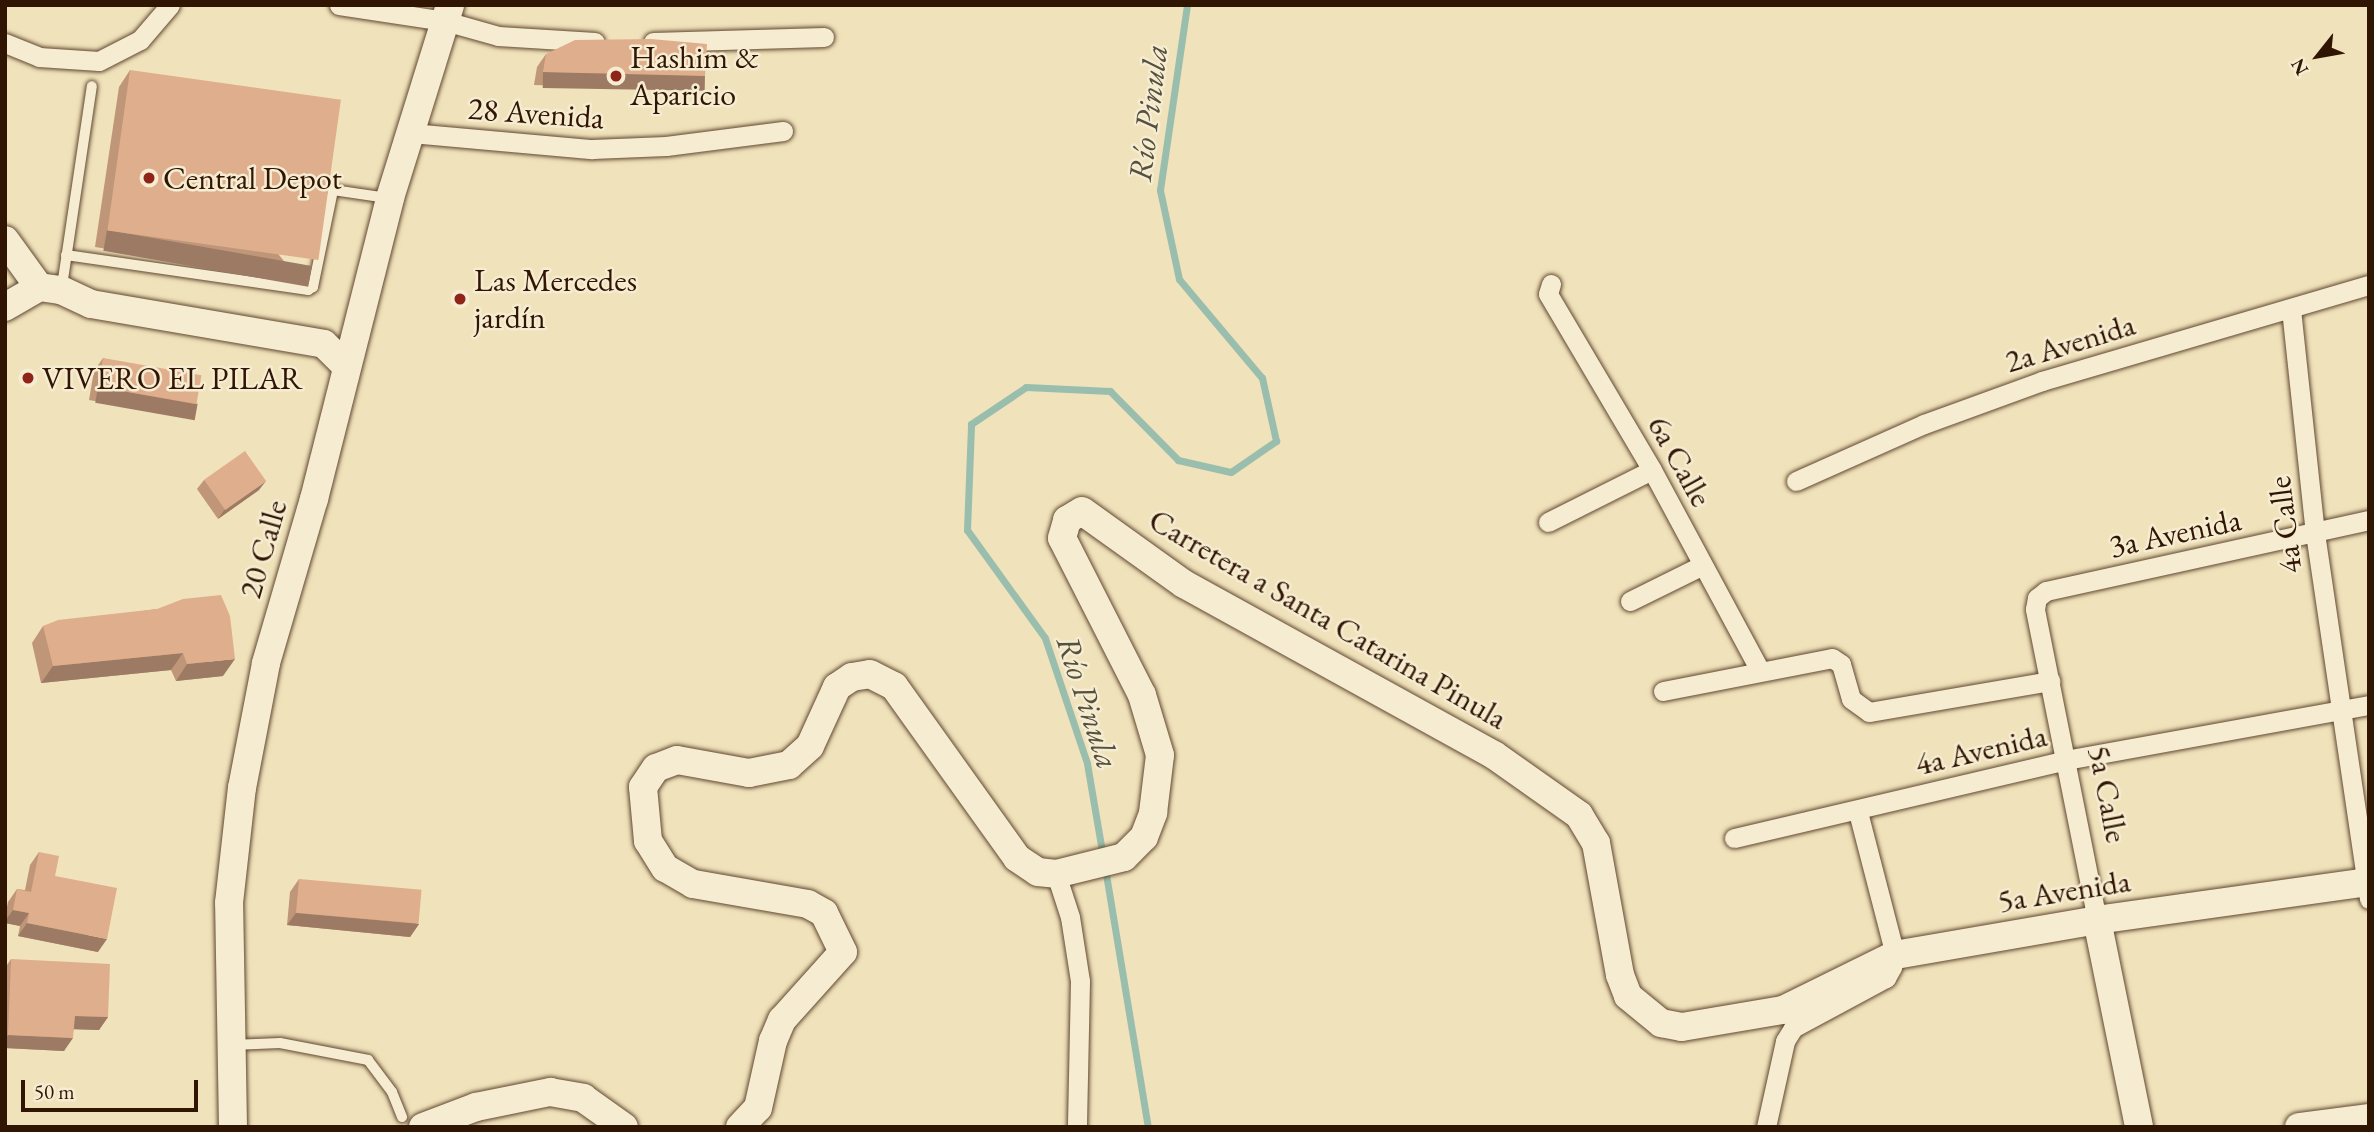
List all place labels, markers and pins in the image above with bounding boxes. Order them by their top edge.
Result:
place label: Hashim & Aparicio [630,39,759,114]
marker: Hashim & Aparicio [608,68,624,84]
place label: Central Depot [163,159,342,197]
marker: Central Depot [141,170,157,186]
place label: Las Mercedes jardín [474,262,637,337]
marker: Las Mercedes jardín [452,291,468,307]
place label: VIVERO EL PILAR [42,359,303,397]
marker: VIVERO EL PILAR [20,370,36,386]

